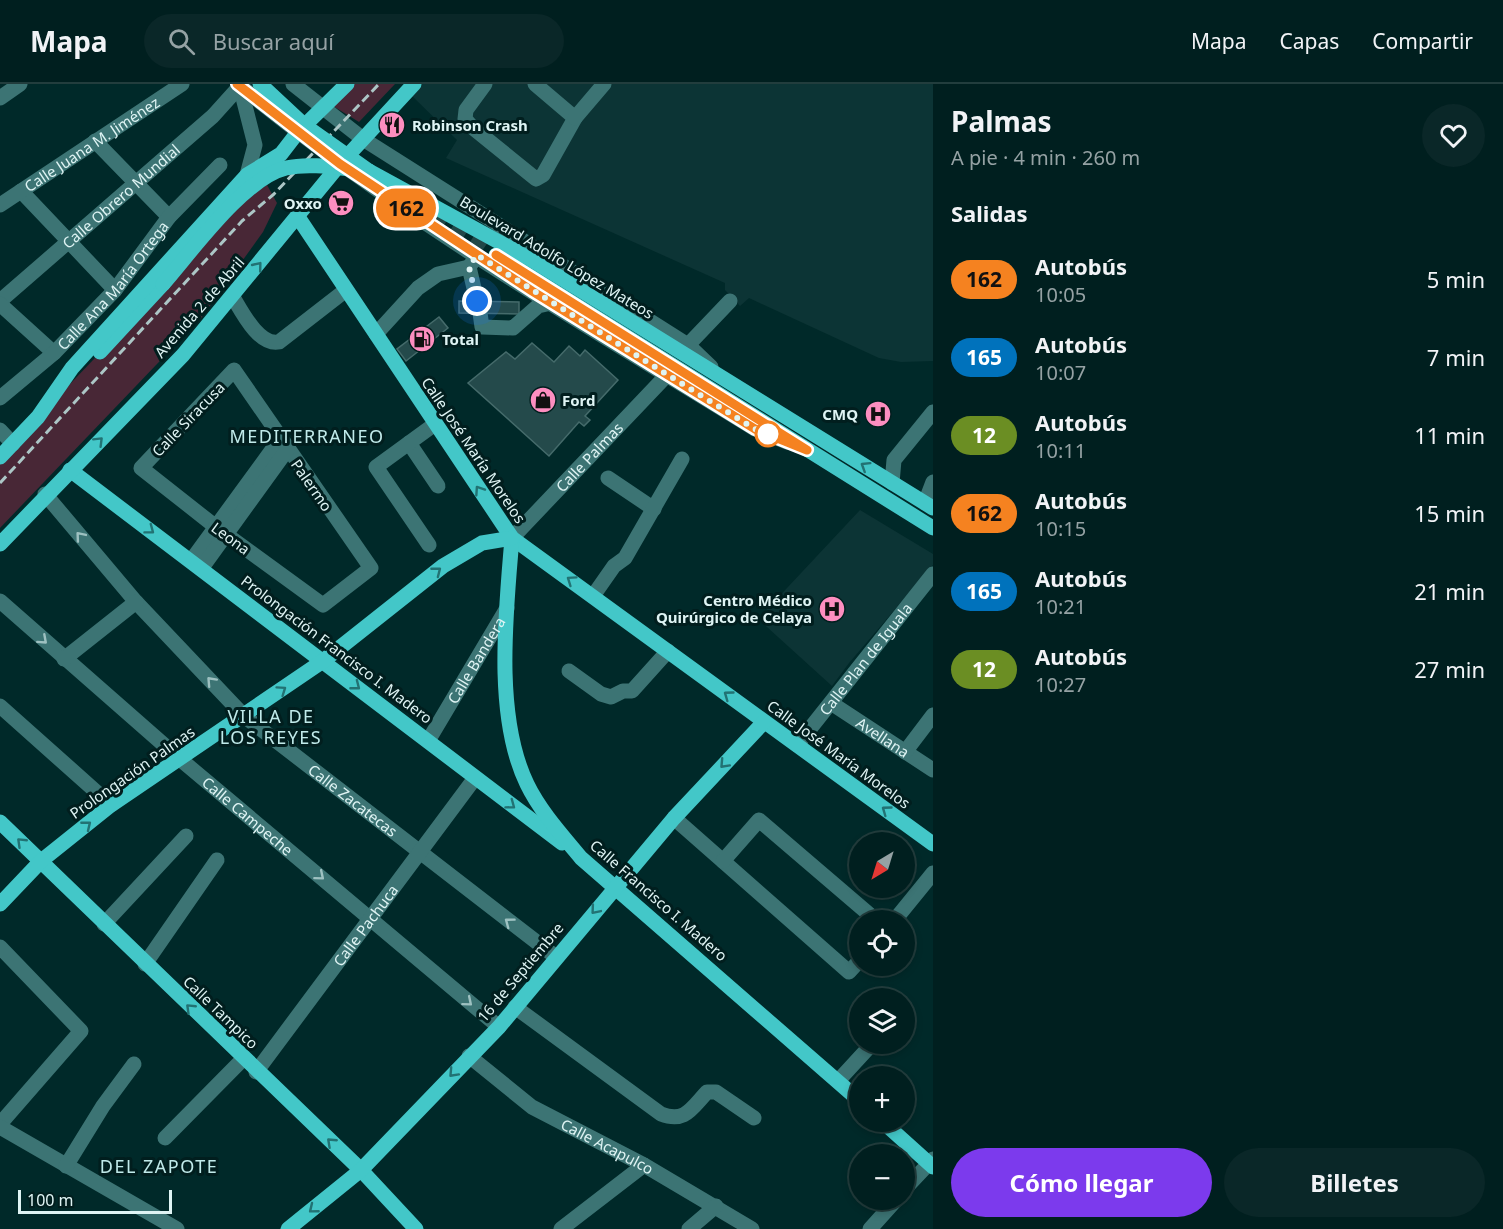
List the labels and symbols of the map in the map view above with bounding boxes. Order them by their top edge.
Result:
street label: Calle Juana M. Jiménez [20,92,163,196]
restaurant icon: Robinson Crash [377,110,407,140]
place label: Robinson Crash [412,115,528,135]
street label: Calle Obrero Mundial [58,139,184,253]
supermarket icon: Oxxo [326,188,356,218]
line badge: 162 [372,188,440,228]
street label: Boulevard Adolfo López Mateos [456,191,658,323]
place label: Oxxo [284,193,322,213]
street label: Calle Ana María Ortega [52,217,173,354]
street label: Avenida 2 de Abril [150,252,248,362]
one-way arrow [251,262,262,273]
your location [462,286,492,316]
fuel station icon: Total [407,324,437,354]
place label: Total [442,329,479,349]
street label: Calle José María Morelos [418,373,530,527]
street label: Calle Siracusa [147,377,229,461]
shop icon: Ford [528,385,558,415]
place label: Ford [562,390,596,410]
hospital icon: CMQ [863,399,893,429]
place label: CMQ [822,404,858,424]
street label: Calle Palmas [551,418,627,496]
unlabelled marker [755,421,781,447]
district label: MEDITERRANEO [229,424,385,448]
one-way arrow [91,437,102,448]
street label: Palermo [287,455,337,515]
one-way arrow [861,462,871,474]
one-way arrow [475,485,486,496]
street label: Leona [208,517,254,559]
one-way arrow [144,523,155,534]
one-way arrow [77,532,88,543]
one-way arrow [430,568,441,579]
street label: Prolongación Francisco I. Madero [237,570,437,728]
one-way arrow [566,576,577,587]
place label: Centro Médico Quirúrgico de Celaya [656,590,812,627]
hospital icon: Centro Médico Quirúrgico de Celaya [817,594,847,624]
street label: Calle Plan de Iguala [815,598,916,719]
street label: Calle Bandera [443,613,510,707]
one-way arrow [36,633,47,644]
one-way arrow [207,677,218,687]
one-way arrow [349,679,360,690]
one-way arrow [275,686,286,697]
one-way arrow [724,692,735,703]
street label: Calle José María Morelos [763,695,915,813]
district label: VILLA DE LOS REYES [220,704,322,749]
street label: Avellana [852,712,913,762]
street label: Prolongación Palmas [66,721,198,823]
one-way arrow [720,758,731,768]
street label: Calle Zacatecas [304,759,402,841]
street label: Calle Campeche [198,772,297,860]
one-way arrow [504,797,515,808]
one-way arrow [881,806,892,817]
one-way arrow [80,821,91,832]
north arrow [849,832,915,898]
street label: Calle Francisco I. Madero [586,835,732,965]
one-way arrow [17,838,28,849]
one-way arrow [313,868,324,879]
street label: Calle Pachuca [328,880,402,970]
one-way arrow [591,903,602,914]
street label: 16 de Septiembre [473,918,567,1026]
one-way arrow [505,918,516,929]
street label: Calle Tampico [179,971,263,1053]
one-way arrow [462,994,473,1005]
one-way arrow [187,1004,198,1015]
one-way arrow [449,1066,460,1077]
street label: Calle Acapulco [558,1114,658,1179]
one-way arrow [327,1139,338,1150]
district label: DEL ZAPOTE [100,1154,218,1178]
scale bar [18,1187,172,1214]
one-way arrow [309,1201,320,1212]

